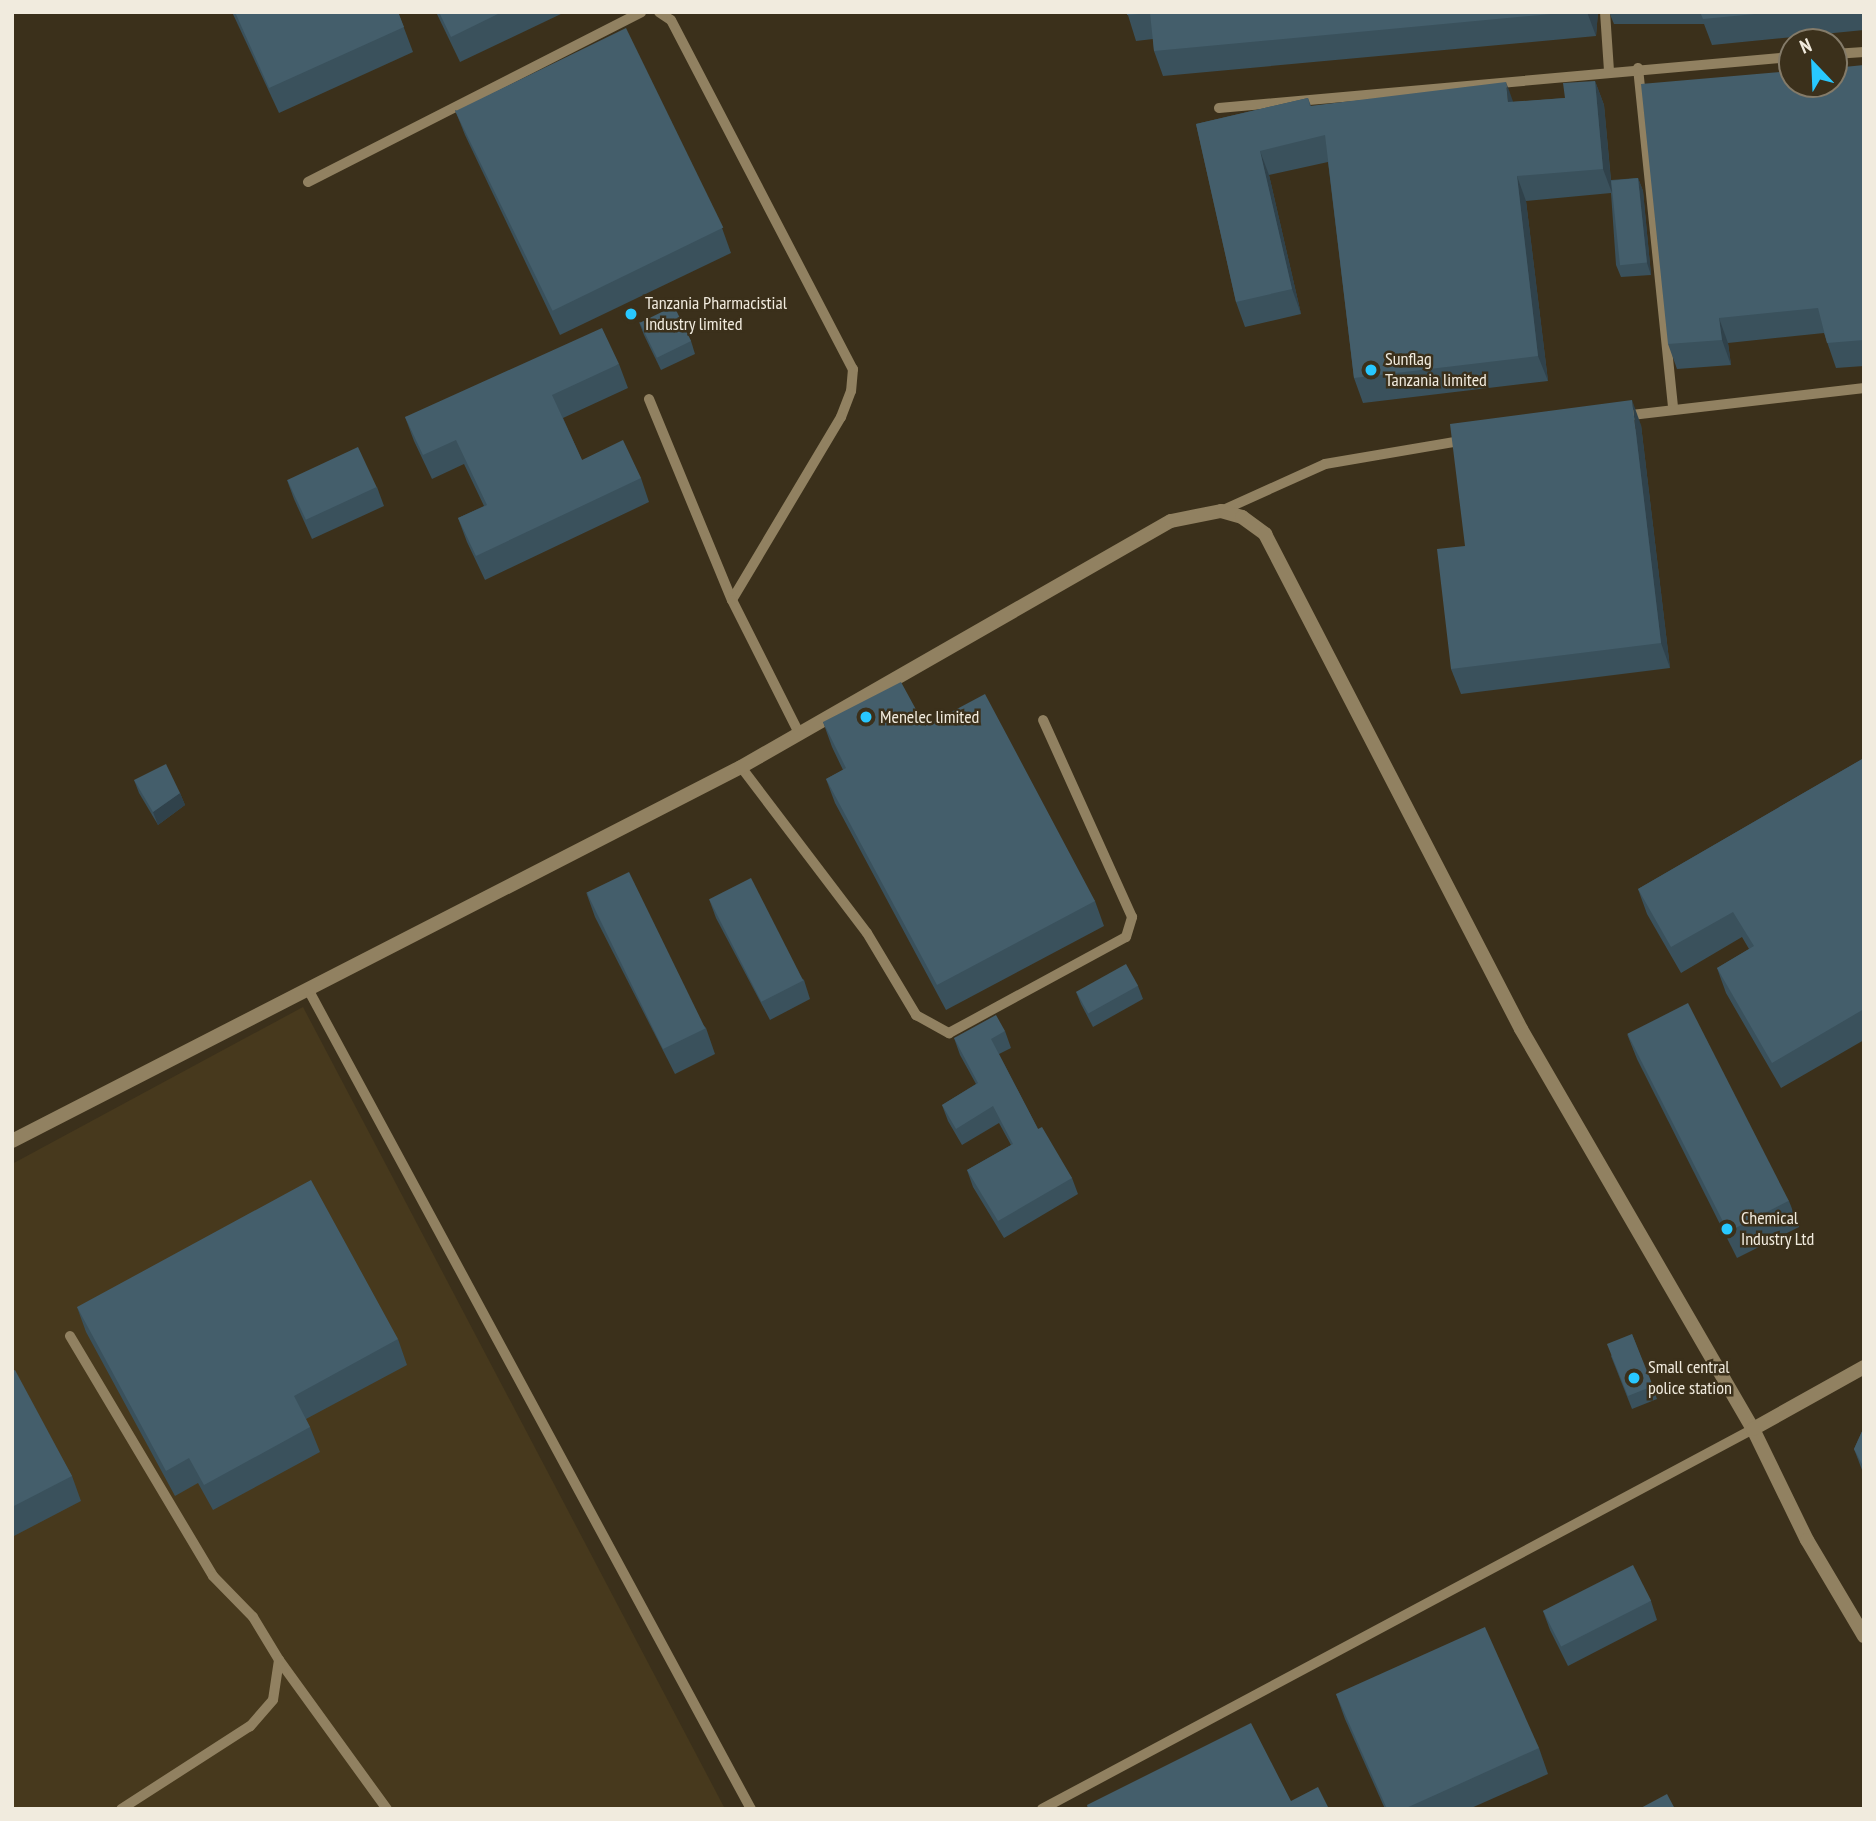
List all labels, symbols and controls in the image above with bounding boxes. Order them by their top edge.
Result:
north arrow [1778,28,1848,98]
text: N [1796,32,1815,59]
place label: Tanzania Pharmacistial Industry limited [645,293,787,336]
marker: Tanzania Pharmacistial Industry limited [623,306,639,322]
place label: Sunflag Tanzania limited [1385,349,1487,392]
marker: Sunflag Tanzania limited [1363,362,1379,378]
place label: Menelec limited [880,706,980,728]
marker: Menelec limited [858,709,874,725]
place label: Chemical Industry Ltd [1741,1208,1815,1250]
marker: Chemical Industry Ltd [1719,1221,1735,1237]
place label: Small central police station [1648,1357,1732,1400]
marker: Small central police station [1626,1370,1642,1386]

